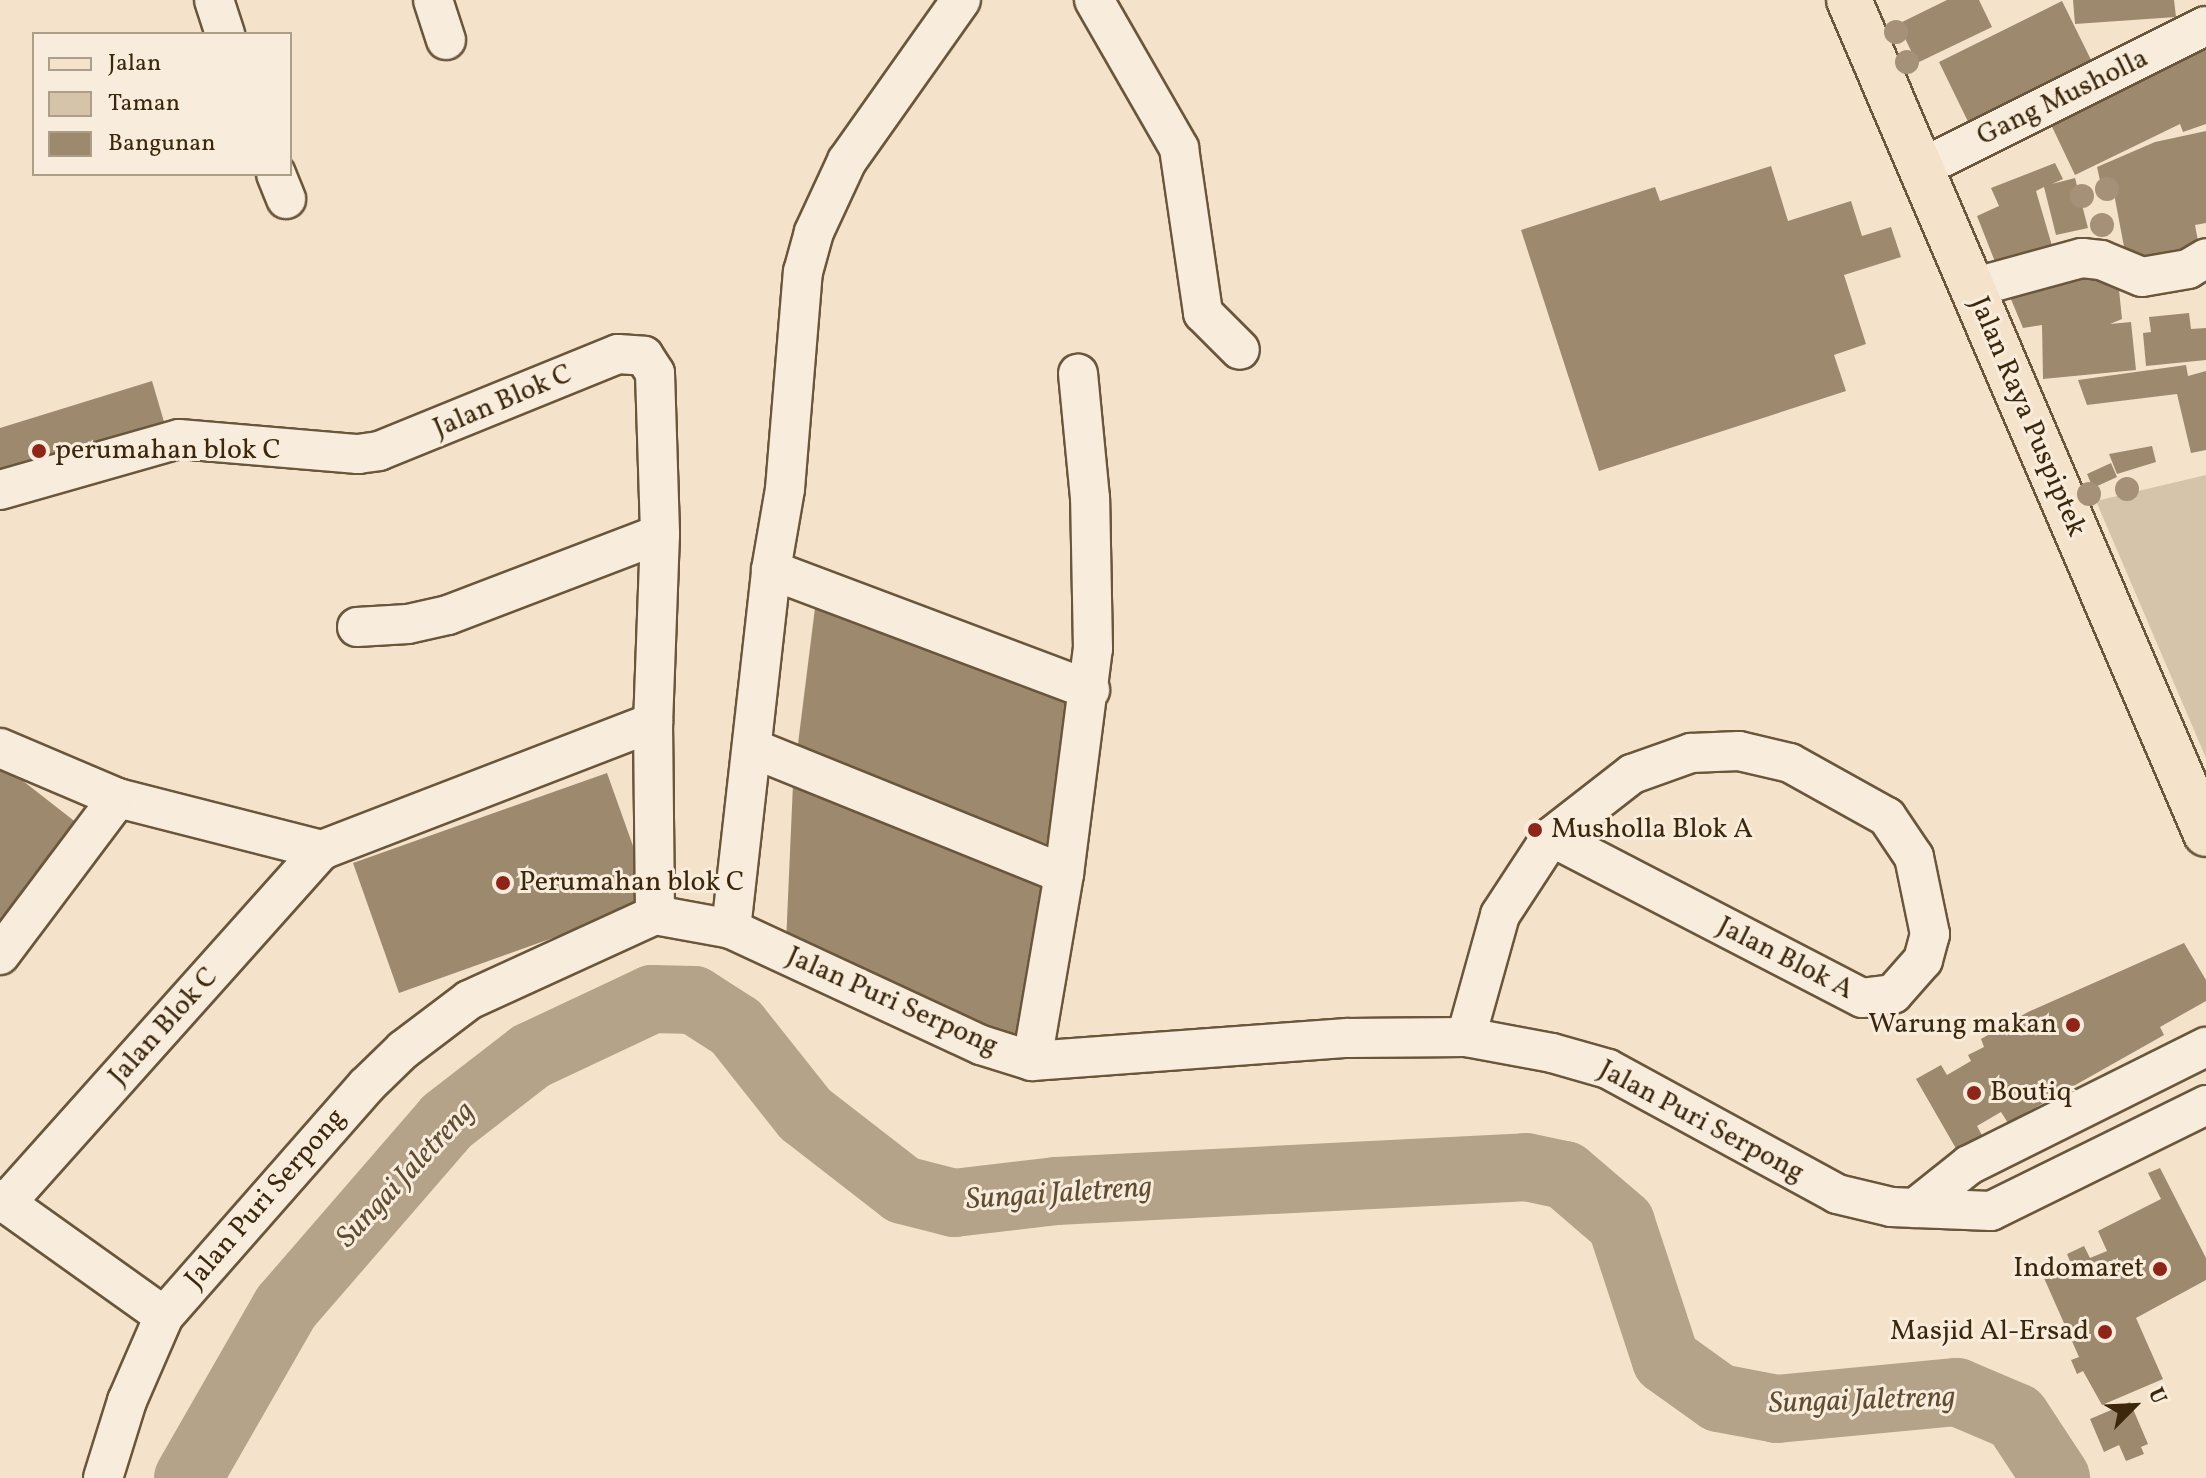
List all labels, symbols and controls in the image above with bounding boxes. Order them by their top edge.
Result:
legend [32,32,292,176]
street label: Gang Musholla [1972,42,2154,154]
text: Jalan [108,47,161,81]
text: Taman [108,87,180,121]
text: Bangunan [108,127,216,161]
street label: Jalan Raya Puspiptek [1961,292,2093,542]
street label: Jalan Blok C [429,358,577,446]
place label: perumahan blok C [55,434,281,468]
marker: perumahan blok C [30,442,48,460]
place label: Musholla Blok A [1551,813,1753,847]
marker: Musholla Blok A [1526,821,1544,839]
place label: Perumahan blok C [519,866,744,900]
marker: Perumahan blok C [494,874,512,892]
street label: Jalan Blok A [1711,910,1859,1008]
street label: Jalan Puri Serpong [781,940,1003,1064]
street label: Jalan Blok C [102,961,226,1093]
place label: Warung makan [1868,1008,2057,1042]
marker: Warung makan [2064,1016,2082,1034]
street label: Jalan Puri Serpong [1592,1054,1810,1190]
place label: Boutiq [1990,1076,2072,1110]
marker: Boutiq [1965,1084,1983,1102]
water label: Sungai Jaletreng [329,1095,483,1255]
street label: Jalan Puri Serpong [179,1102,353,1296]
water label: Sungai Jaletreng [965,1170,1153,1218]
place label: Indomaret [2013,1252,2144,1286]
marker: Indomaret [2151,1260,2169,1278]
place label: Masjid Al-Ersad [1890,1315,2089,1349]
marker: Masjid Al-Ersad [2096,1323,2114,1341]
north arrow [2094,1366,2174,1446]
water label: Sungai Jaletreng [1768,1380,1956,1422]
text: U [2139,1383,2174,1409]

